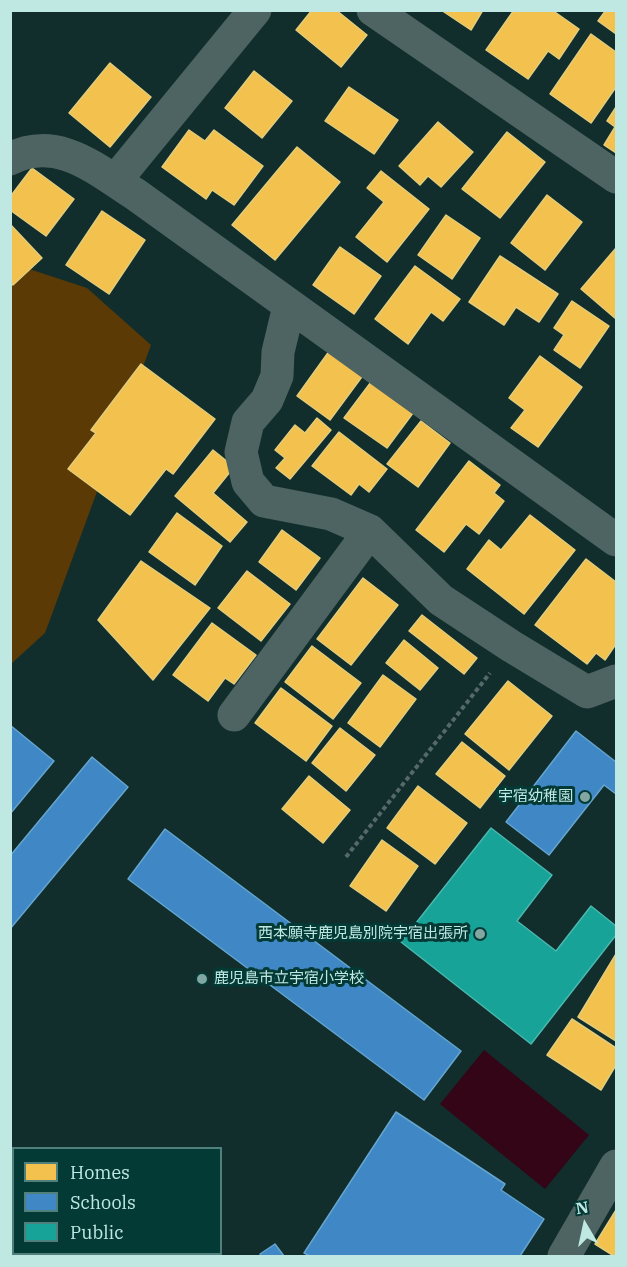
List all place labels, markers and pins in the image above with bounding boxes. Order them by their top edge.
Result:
place label: 宇宿幼稚園 [498,788,573,806]
marker: 宇宿幼稚園 [578,790,592,804]
place label: 西本願寺鹿児島別院宇宿出張所 [258,925,468,943]
marker: 西本願寺鹿児島別院宇宿出張所 [473,927,487,941]
place label: 鹿児島市立宇宿小学校 [214,970,364,988]
marker: 鹿児島市立宇宿小学校 [195,972,209,986]

